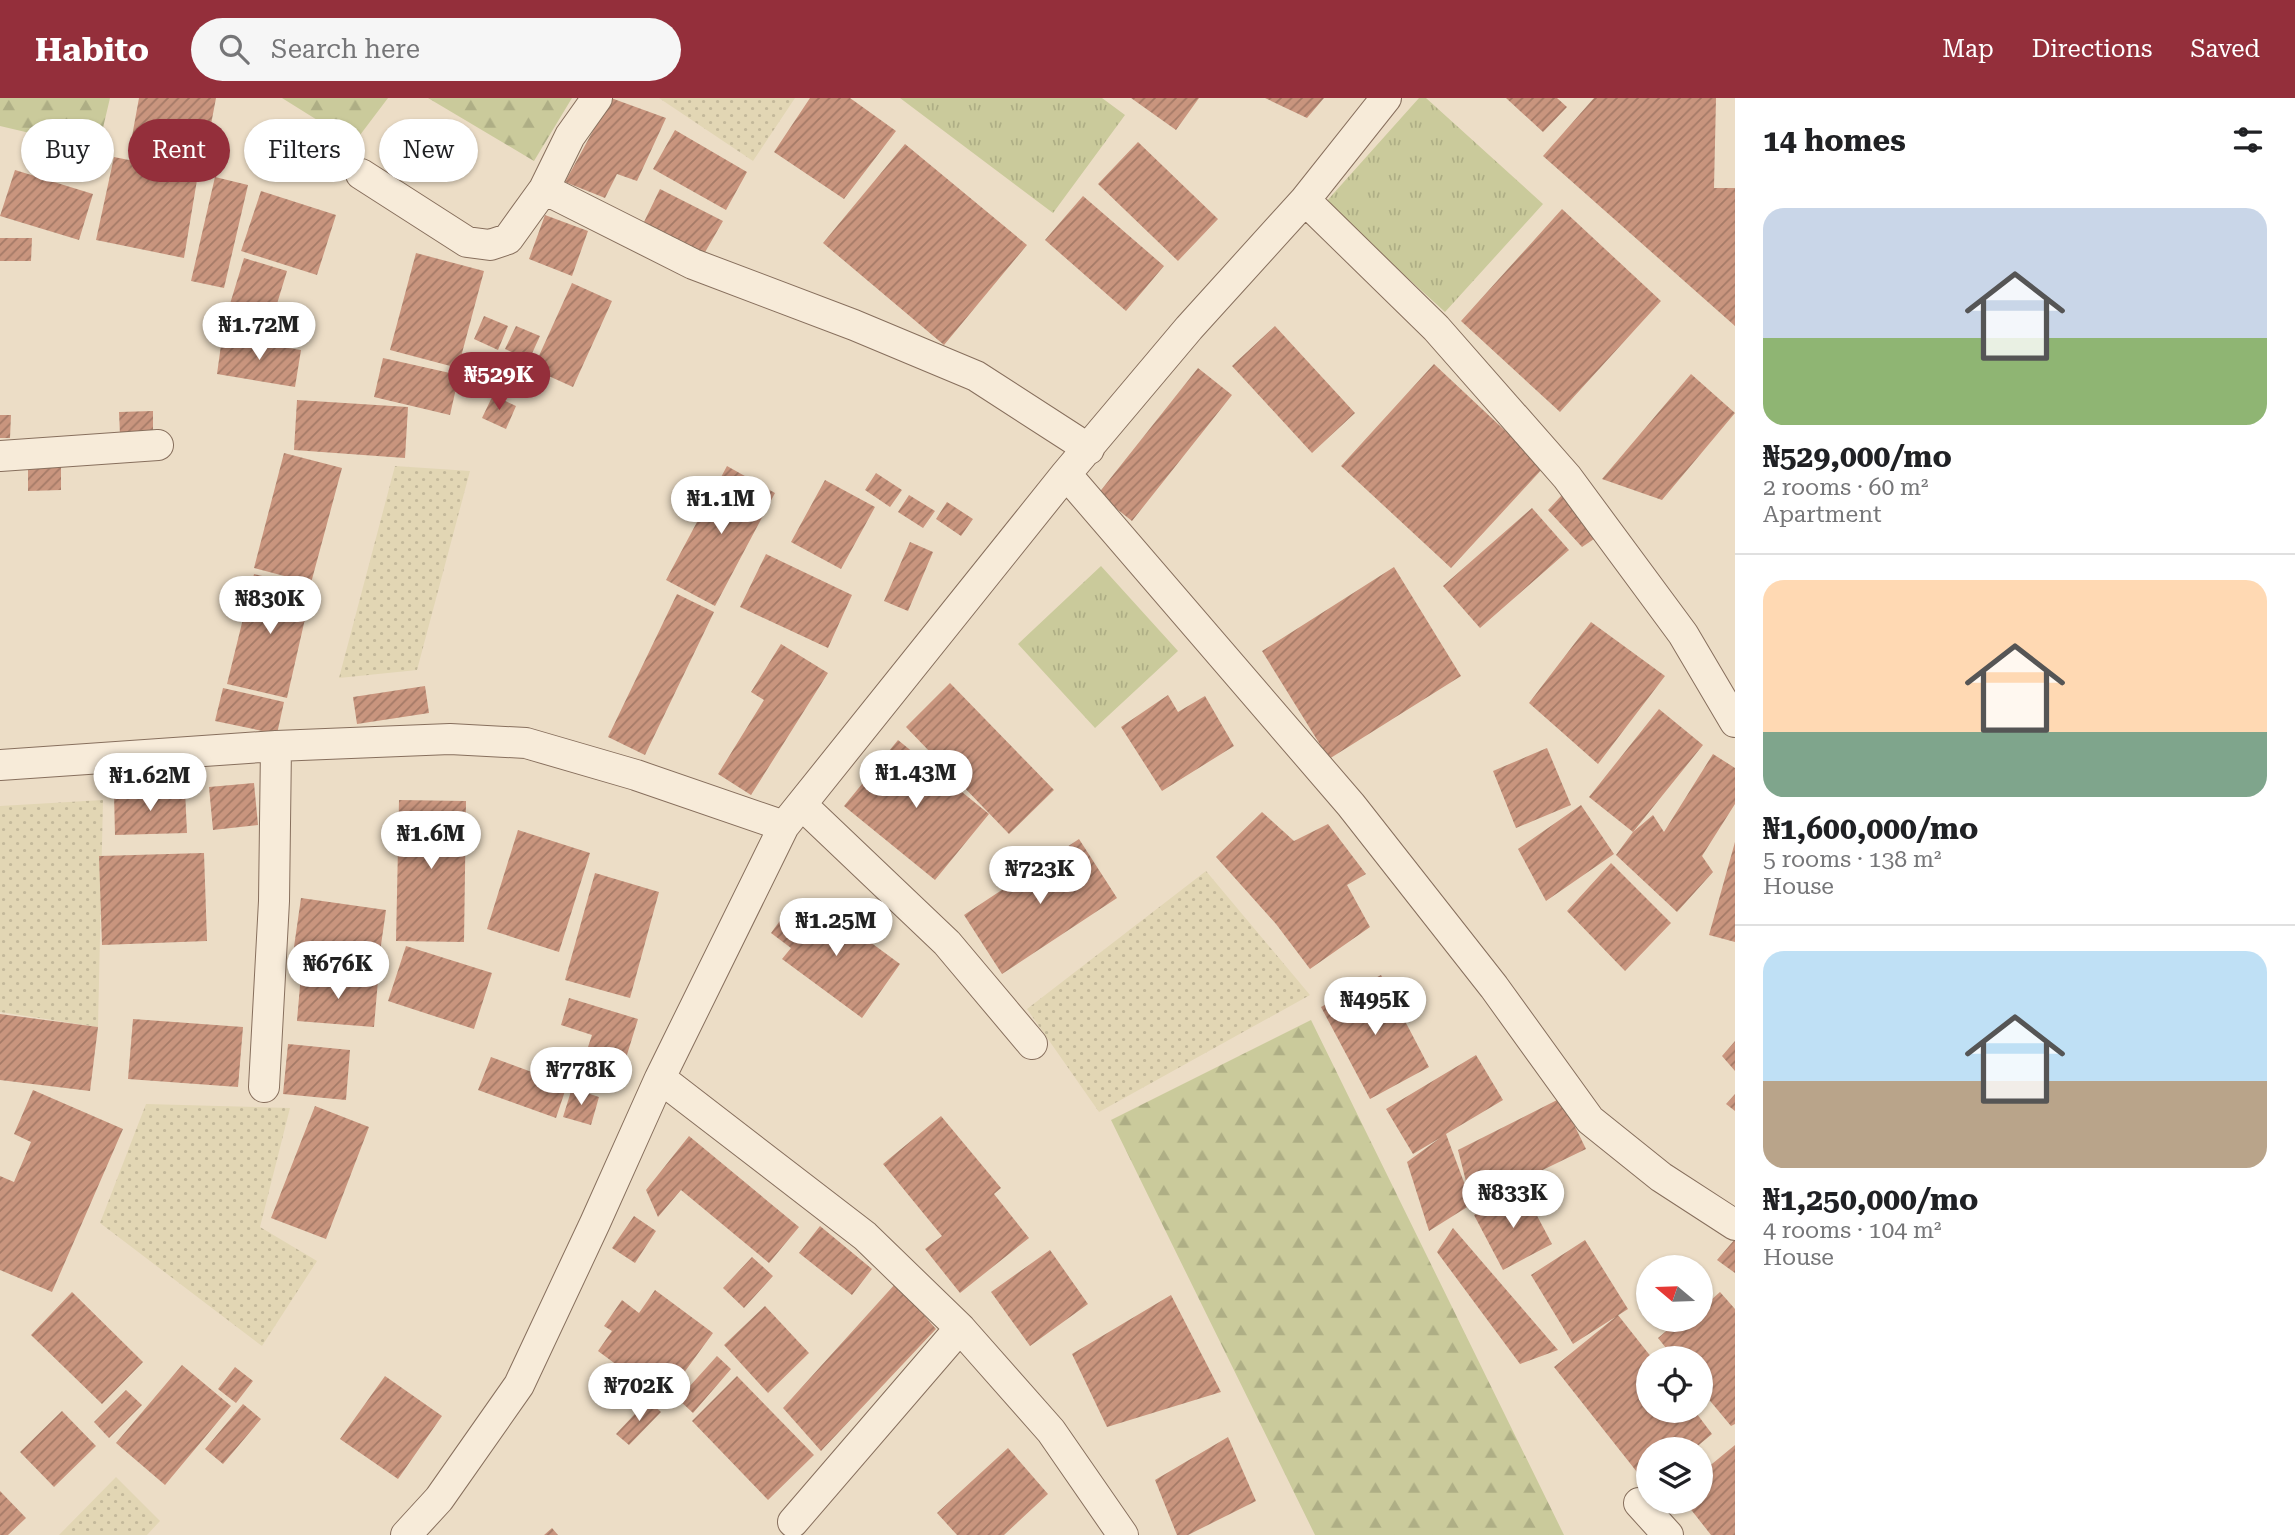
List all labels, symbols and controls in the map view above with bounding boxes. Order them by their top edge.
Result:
search box [191,18,681,81]
text: Habito [35,30,149,69]
icon: search [215,30,253,68]
text: Search here [271,34,420,64]
text: Map [1942,35,1994,63]
text: Directions [2032,35,2152,63]
text: Saved [2190,35,2260,63]
chip: Buy [21,119,114,182]
chip: Rent [128,119,230,182]
chip: Filters [244,119,365,182]
chip: New [379,119,478,182]
icon: filters [2229,121,2267,159]
text: 14 homes [1763,123,1906,158]
icon: home [1952,253,2078,379]
pin: ₦1.72M [202,302,316,362]
text: ₦1.72M [219,311,299,338]
pin: ₦529K [450,352,548,412]
text: ₦529K [464,361,534,388]
text: ₦529,000/mo [1763,439,1952,474]
text: 2 rooms · 60 m² [1763,474,1929,501]
pin: ₦1.1M [672,476,770,536]
text: ₦1.1M [687,485,755,512]
text: Apartment [1763,501,1882,528]
pin: ₦830K [221,576,319,636]
text: ₦830K [235,585,305,612]
icon: home [1952,625,2078,751]
pin: ₦1.43M [859,750,973,810]
pin: ₦1.62M [93,754,207,813]
text: ₦1.43M [876,759,956,786]
text: ₦1.62M [110,762,190,789]
text: ₦1,600,000/mo [1763,811,1978,846]
pin: ₦1.6M [382,812,480,871]
text: ₦1.6M [397,820,465,847]
pin: ₦723K [991,846,1089,906]
text: 5 rooms · 138 m² [1763,846,1941,873]
text: ₦723K [1005,855,1075,882]
text: House [1763,873,1834,900]
pin: ₦1.25M [779,898,893,958]
text: ₦1.25M [796,907,876,934]
pin: ₦676K [289,942,387,1001]
text: ₦676K [303,950,373,977]
pin: ₦495K [1326,978,1424,1037]
text: ₦495K [1340,986,1410,1013]
icon: home [1952,996,2078,1122]
pin: ₦778K [532,1048,630,1107]
text: ₦778K [546,1056,616,1083]
pin: ₦833K [1464,1170,1562,1230]
text: ₦833K [1478,1179,1548,1206]
text: ₦1,250,000/mo [1763,1182,1978,1217]
text: 4 rooms · 104 m² [1763,1217,1941,1244]
text: House [1763,1244,1834,1271]
north arrow [1636,1255,1713,1332]
map controls [1636,1255,1713,1514]
button: locate [1636,1346,1713,1423]
pin: ₦702K [590,1364,688,1423]
text: ₦702K [604,1372,674,1399]
button: layers [1636,1437,1713,1514]

